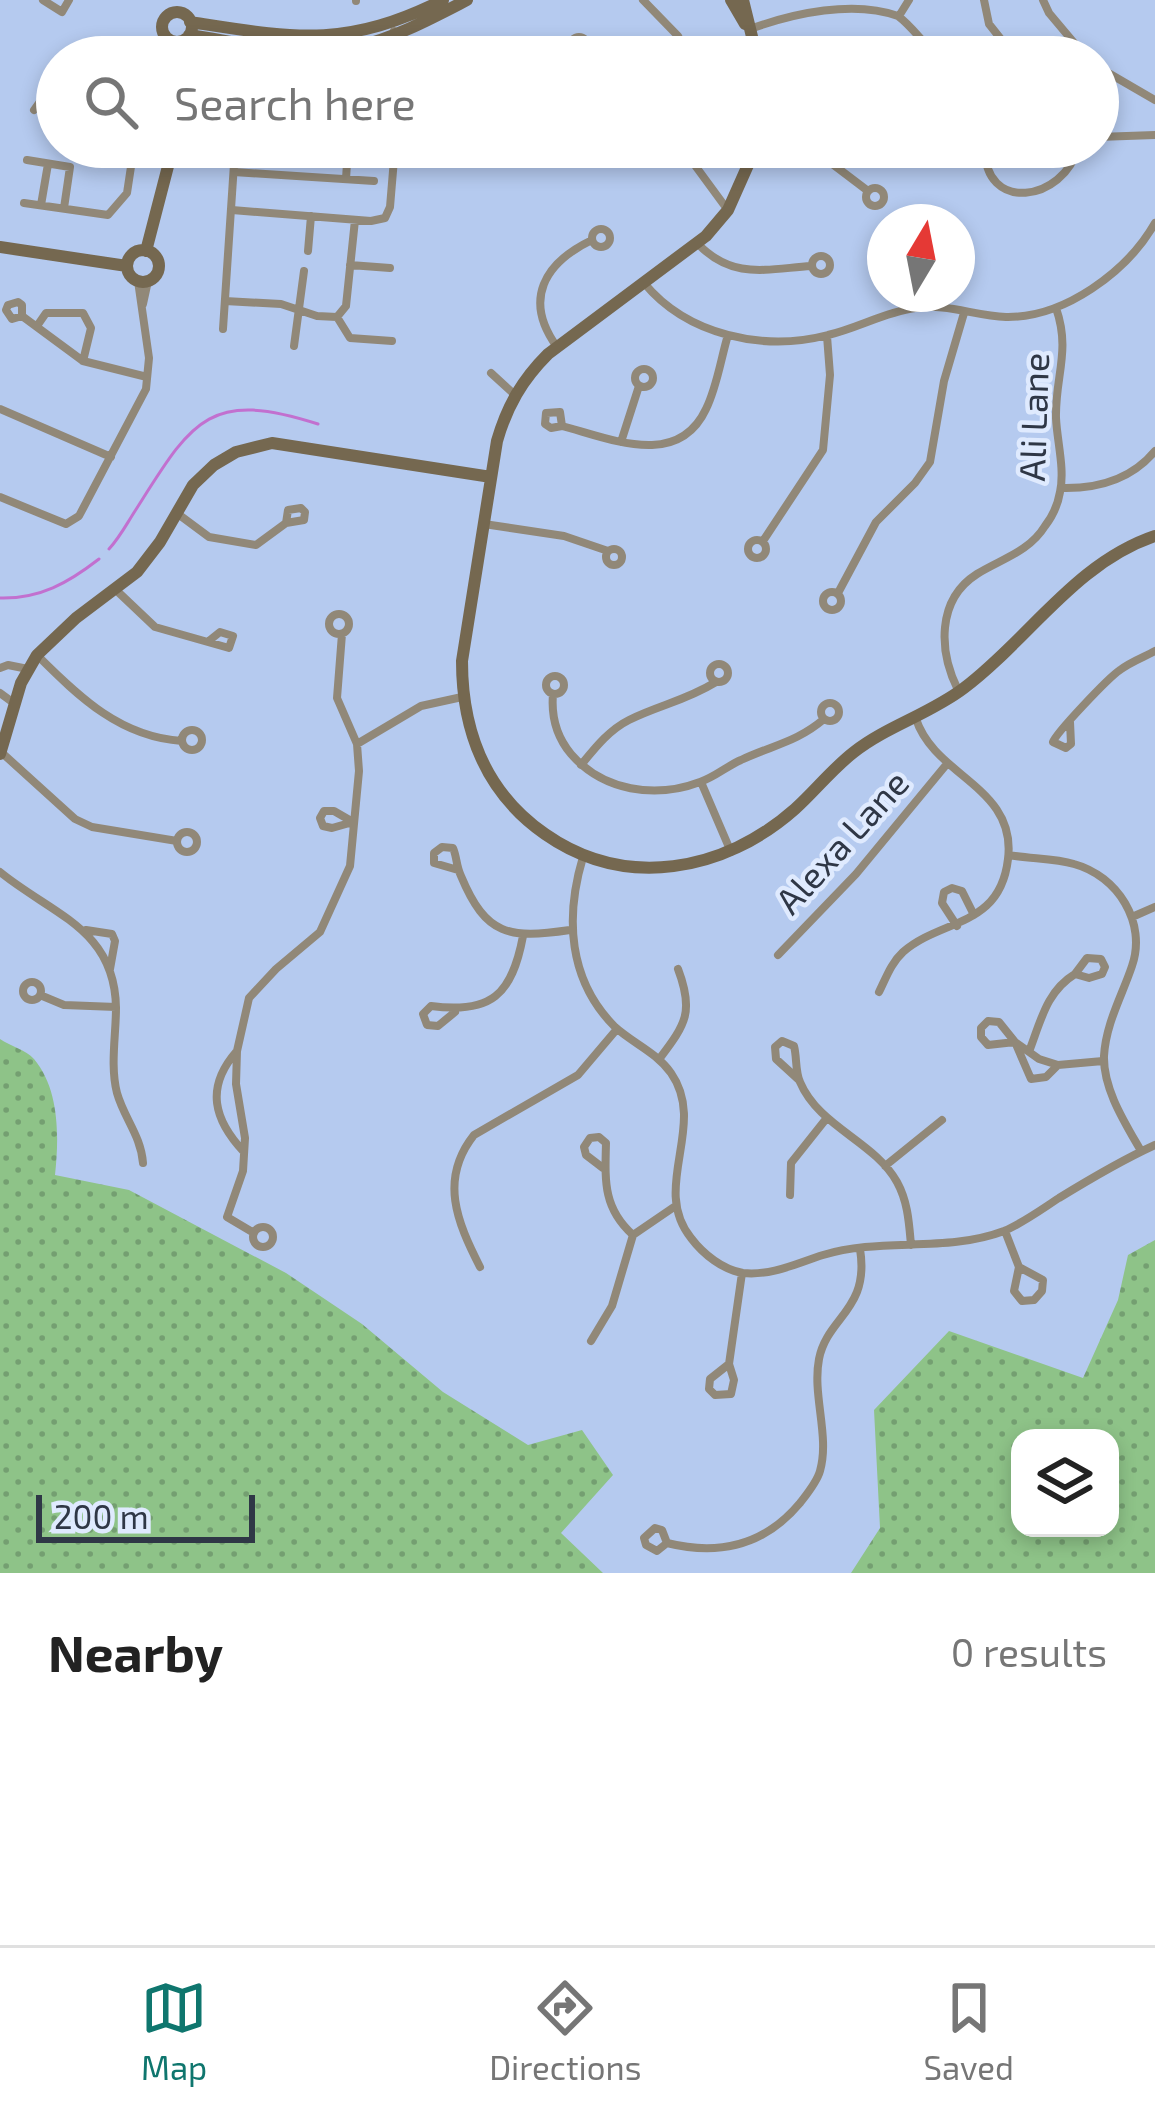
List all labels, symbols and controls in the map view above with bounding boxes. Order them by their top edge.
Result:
search box [36,36,1119,168]
icon: search [78,69,144,135]
text: Search here [174,75,416,129]
north arrow [867,204,975,312]
street label: Ali Lane [1009,352,1056,482]
street label: Alexa Lane [765,761,916,921]
map controls [1011,1429,1119,1537]
button: layers [1011,1429,1119,1537]
scale bar [36,1489,255,1542]
text: 200 m [54,1496,149,1536]
text: Nearby [48,1621,223,1682]
text: 0 results [951,1628,1107,1675]
tab: Map [141,1975,207,2087]
tab: Directions [489,1975,641,2087]
tab: Saved [923,1975,1014,2087]

